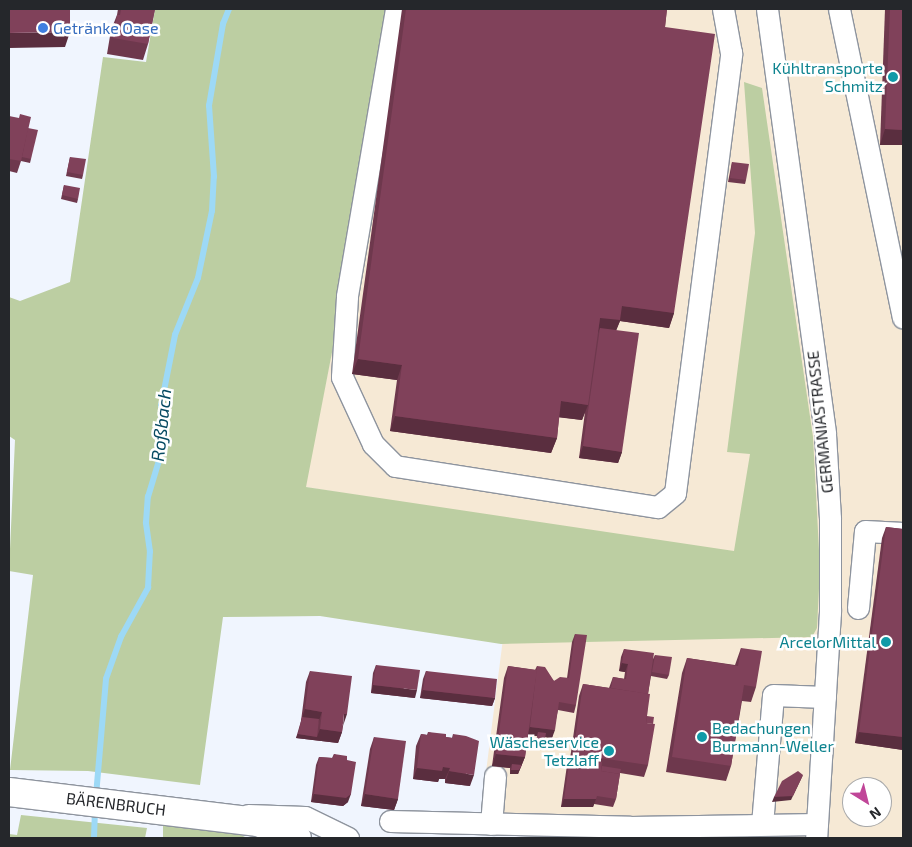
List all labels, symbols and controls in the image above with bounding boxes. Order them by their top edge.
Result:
place label: Getränke Oase [53,18,158,38]
marker: Getränke Oase [37,22,49,34]
place label: Kühltransporte Schmitz [772,58,883,96]
marker: Kühltransporte Schmitz [887,71,899,83]
street label: GERMANIASTRASSE [803,350,837,494]
water label: Roßbach [146,388,176,462]
place label: ArcelorMittal [780,632,876,652]
marker: ArcelorMittal [880,636,892,648]
place label: Bedachungen Burmann-Weller [712,718,834,756]
marker: Bedachungen Burmann-Weller [696,731,708,743]
place label: Wäscheservice Tetzlaff [490,732,599,770]
marker: Wäscheservice Tetzlaff [603,745,615,757]
north arrow [842,777,892,827]
street label: BÄRENBRUCH [65,788,167,820]
text: N [866,804,885,824]

